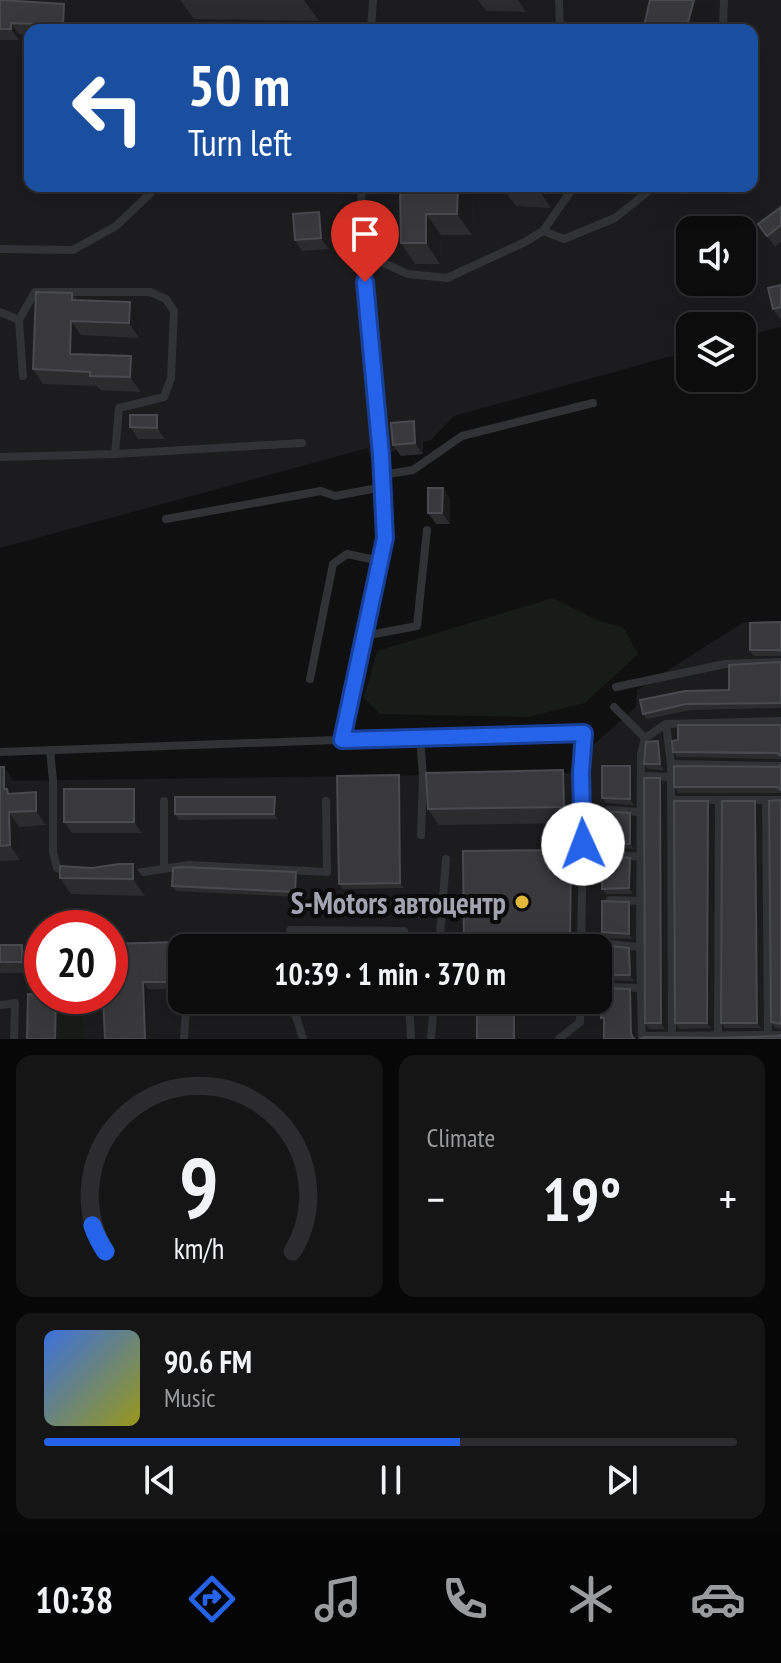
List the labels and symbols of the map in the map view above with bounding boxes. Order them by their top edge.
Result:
pin [331,200,399,282]
position arrow [541,802,625,886]
place label: S-Motors автоцентр [291,883,506,922]
marker: S-Motors автоцентр [513,893,531,911]
speed limit sign: 20 [24,910,128,1014]

